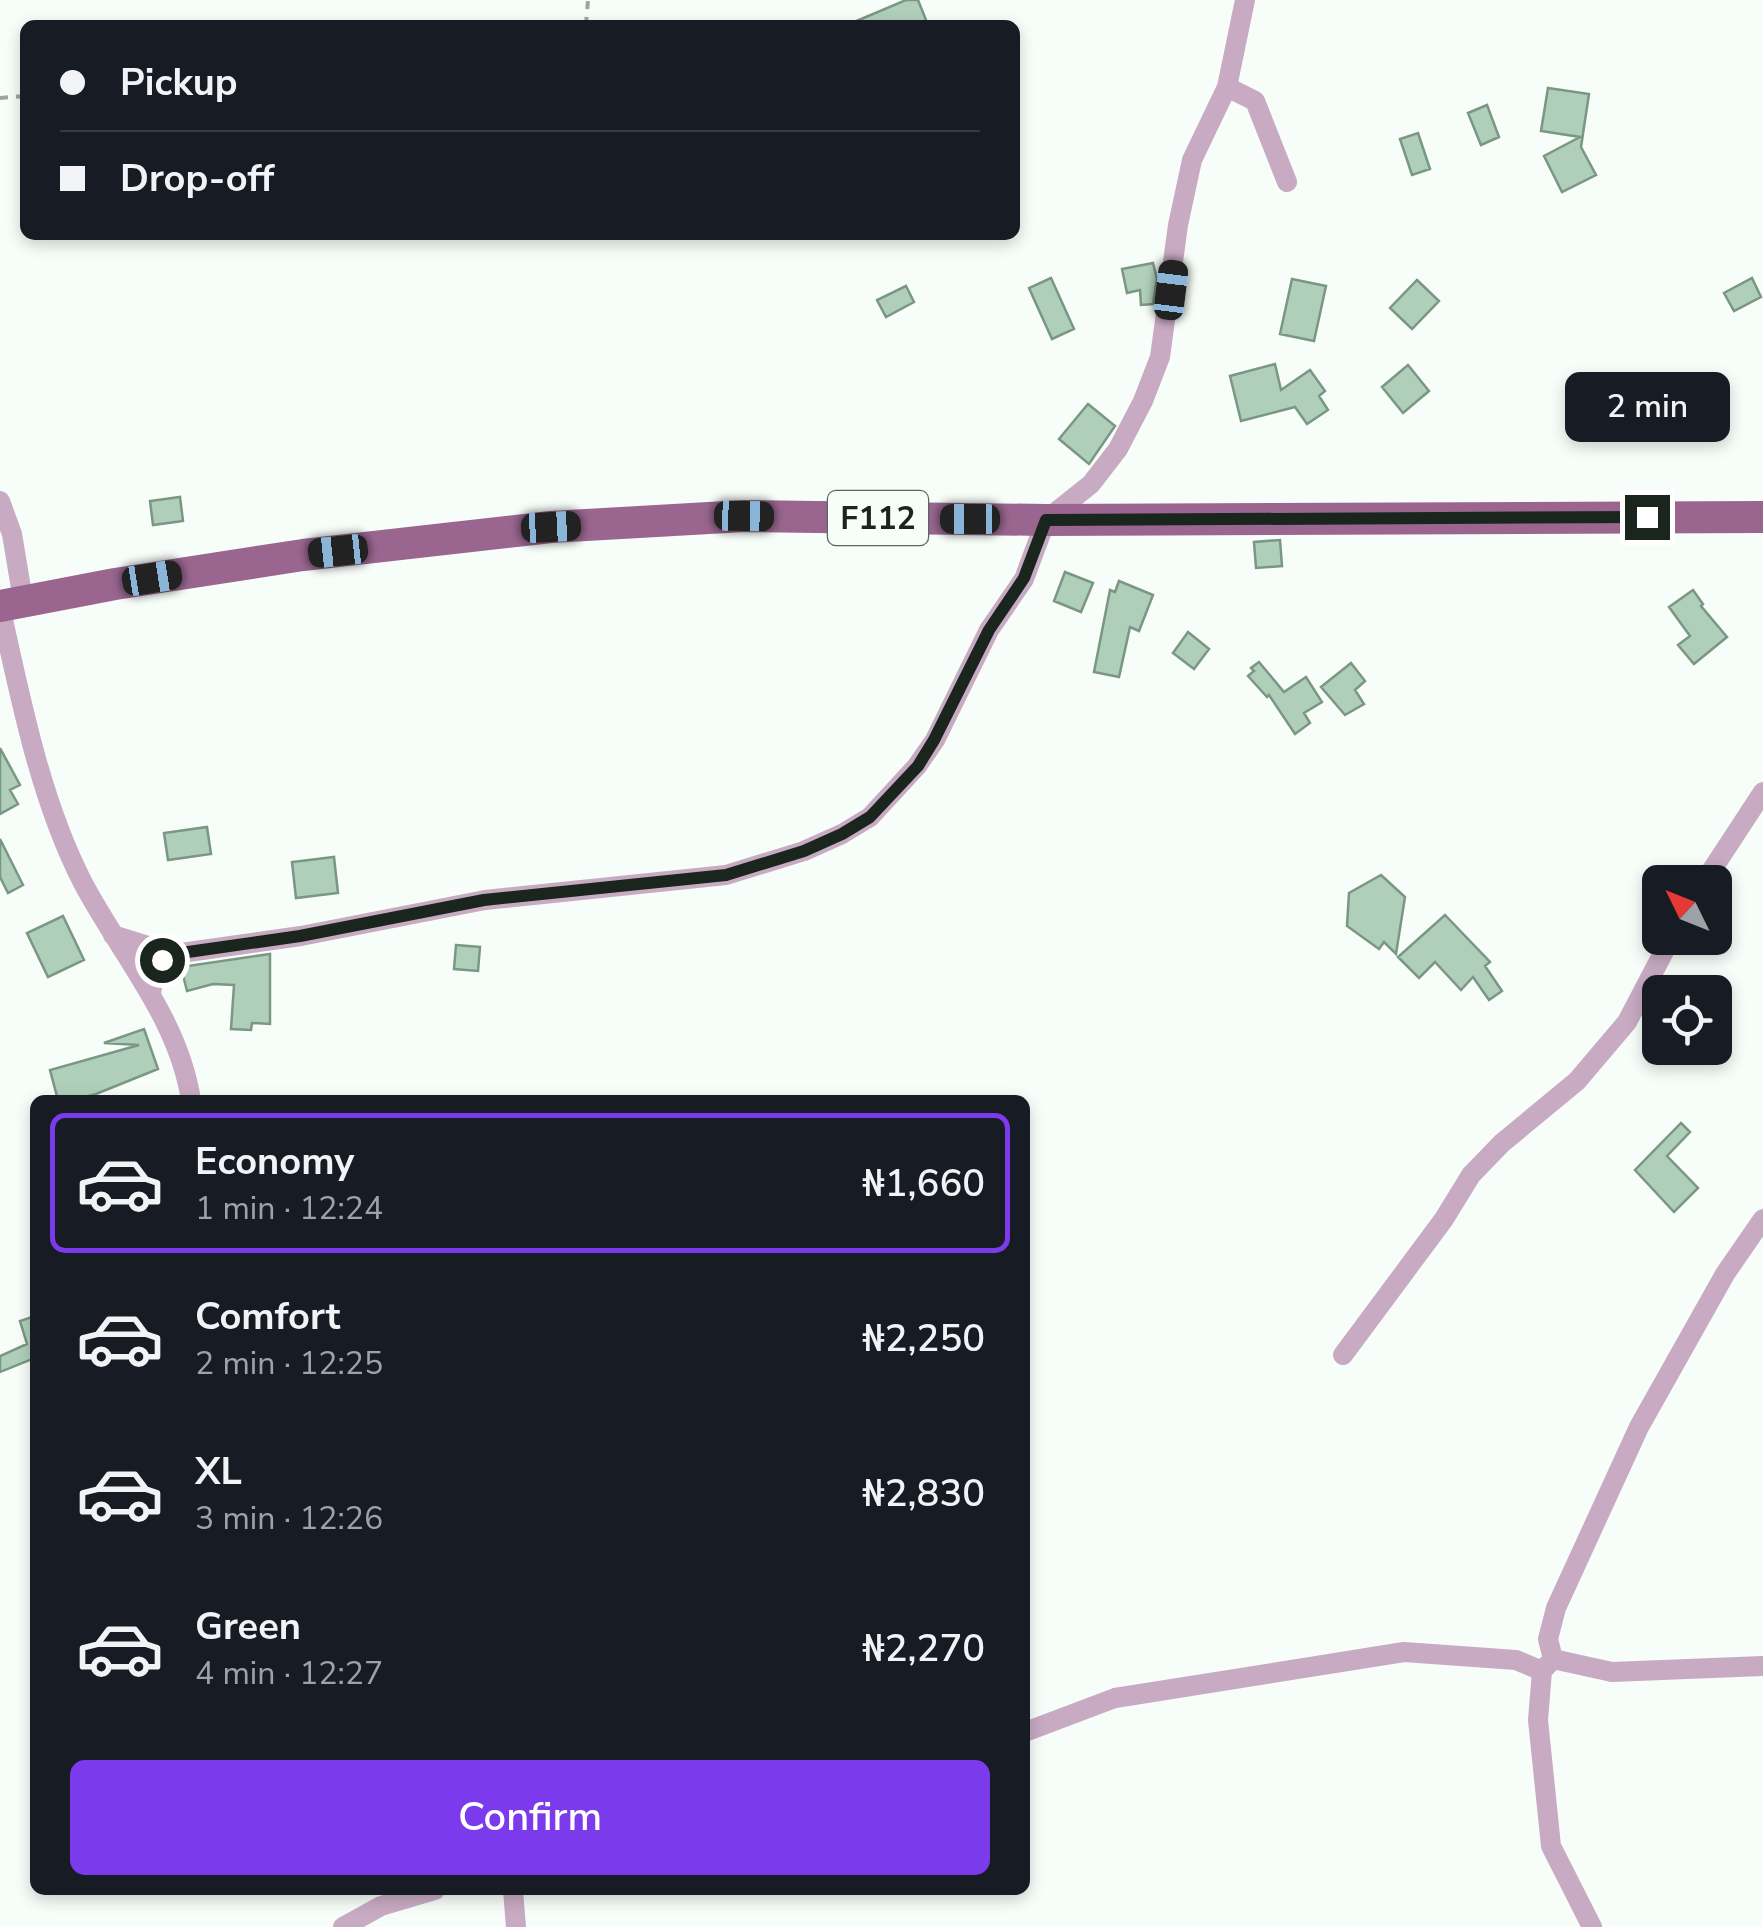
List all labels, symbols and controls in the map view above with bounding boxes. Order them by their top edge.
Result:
text: Pickup [120,57,238,108]
text: Drop-off [120,153,274,204]
car [1152,258,1190,322]
callout: 2 min [1564,372,1730,442]
text: 2 min [1607,385,1688,428]
road number: F112 [828,491,928,545]
route end [1625,495,1670,540]
car [714,500,774,532]
car [940,504,1000,534]
car [520,510,582,544]
car [307,533,369,569]
car [120,558,184,598]
north arrow [1642,865,1732,955]
map controls [1642,865,1732,1065]
route start [140,938,185,983]
button: locate [1642,975,1732,1065]
text: Economy [195,1136,354,1187]
icon: car [75,1138,165,1228]
text: ₦1,660 [862,1158,985,1209]
text: 1 min · 12:24 [195,1187,383,1230]
text: Comfort [195,1291,340,1342]
icon: car [75,1293,165,1383]
text: ₦2,250 [862,1313,985,1364]
text: 2 min · 12:25 [195,1342,383,1385]
text: XL [195,1446,242,1497]
icon: car [75,1448,165,1538]
text: ₦2,830 [862,1468,985,1519]
text: 3 min · 12:26 [195,1497,383,1540]
text: Green [195,1601,301,1652]
icon: car [75,1603,165,1693]
text: ₦2,270 [862,1623,985,1674]
text: 4 min · 12:27 [195,1652,383,1695]
button: Confirm [70,1760,990,1875]

